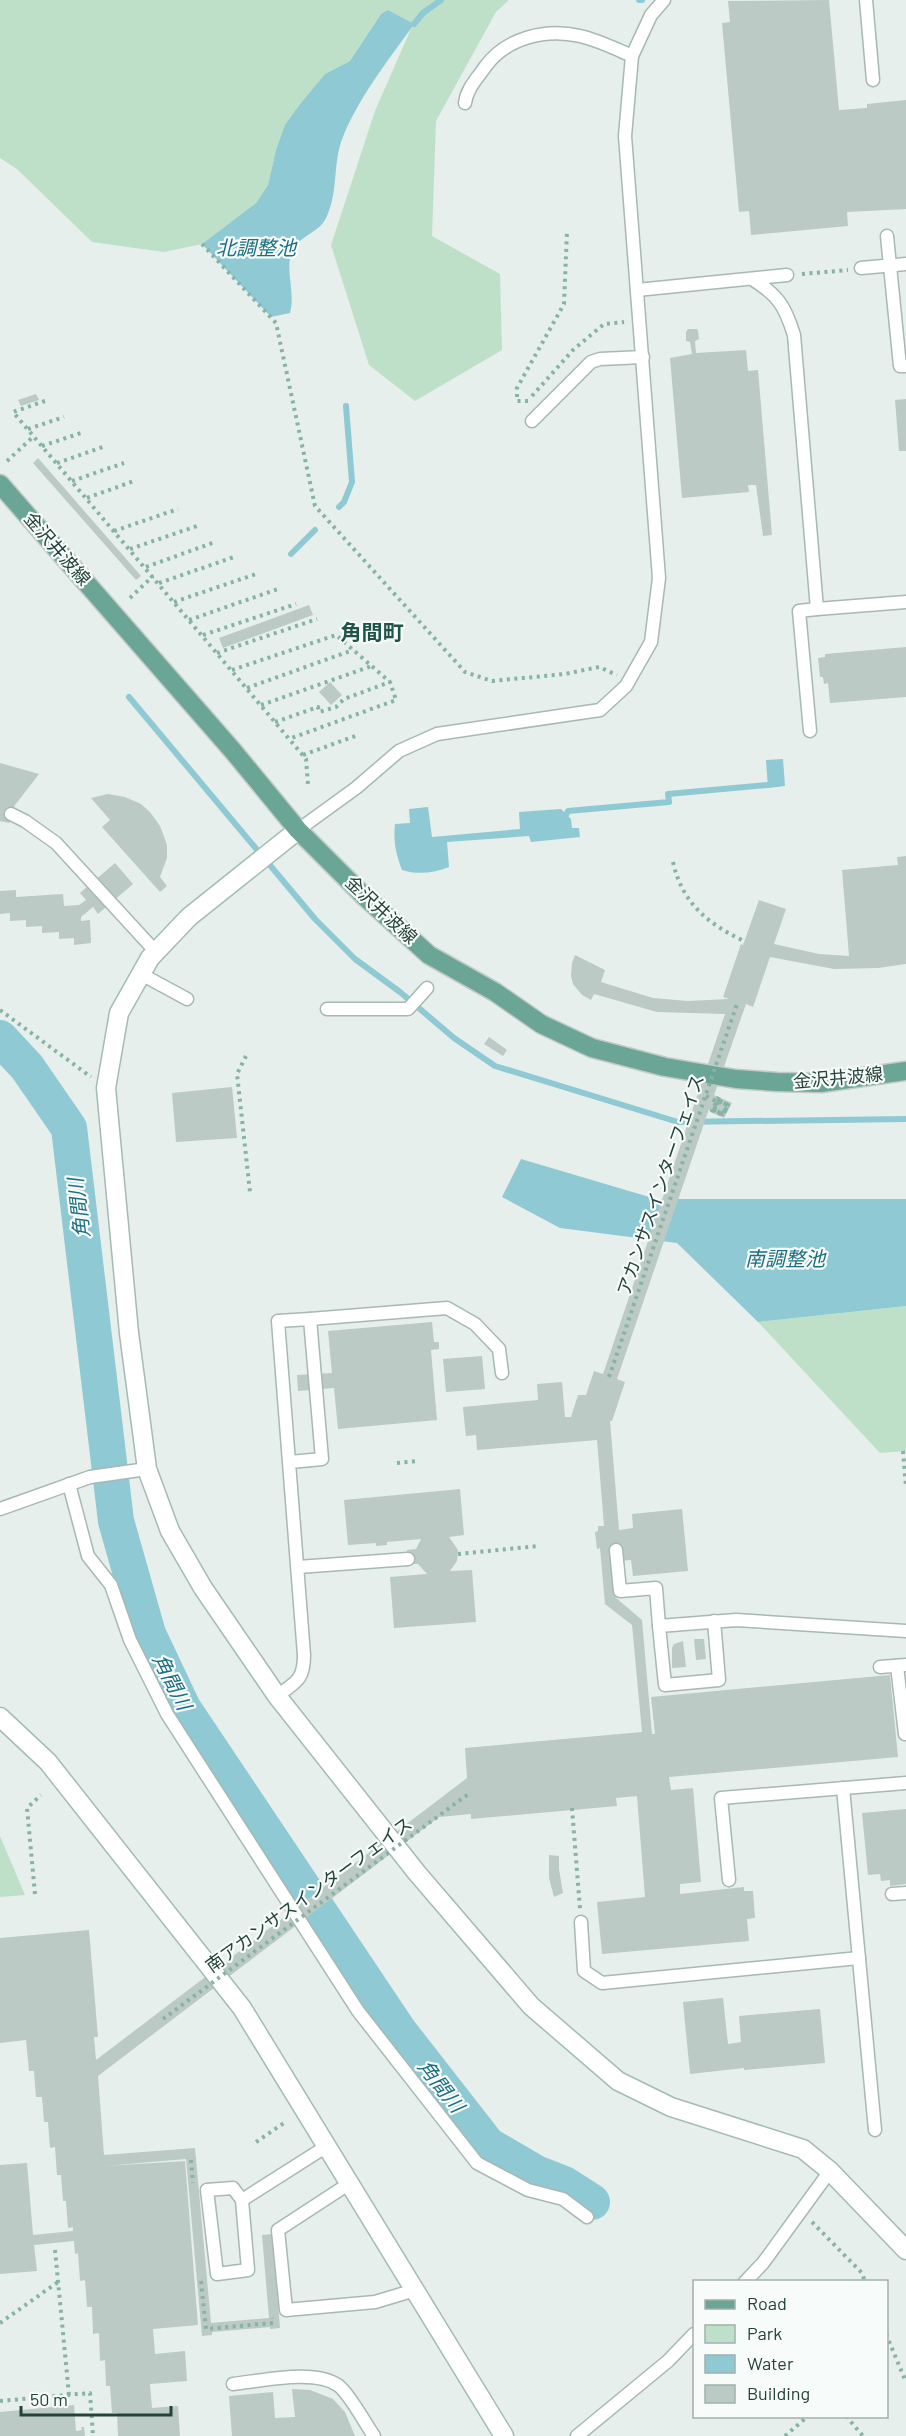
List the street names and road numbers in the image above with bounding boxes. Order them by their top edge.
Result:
street label: 金沢井波線 [20,507,96,590]
street label: 金沢井波線 [341,871,422,948]
street label: 金沢井波線 [792,1062,884,1092]
street label: アカンサスインターフェイス [612,1071,708,1298]
street label: 南アカンサスインターフェイス [201,1812,416,1977]

